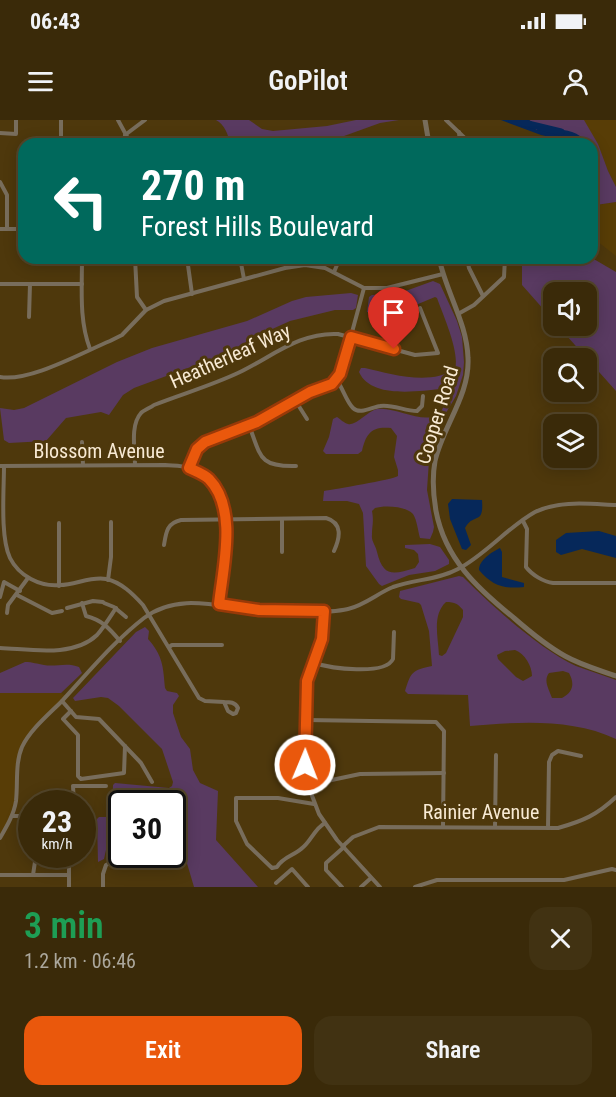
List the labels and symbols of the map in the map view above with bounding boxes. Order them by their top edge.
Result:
pin [368,287,419,349]
street label: Heatherleaf Way [166,319,294,393]
street label: Cooper Road [411,363,463,467]
street label: Blossom Avenue [33,439,165,463]
position arrow [273,733,337,797]
speed limit sign: 30 [108,790,186,868]
street label: Rainier Avenue [423,800,539,824]

